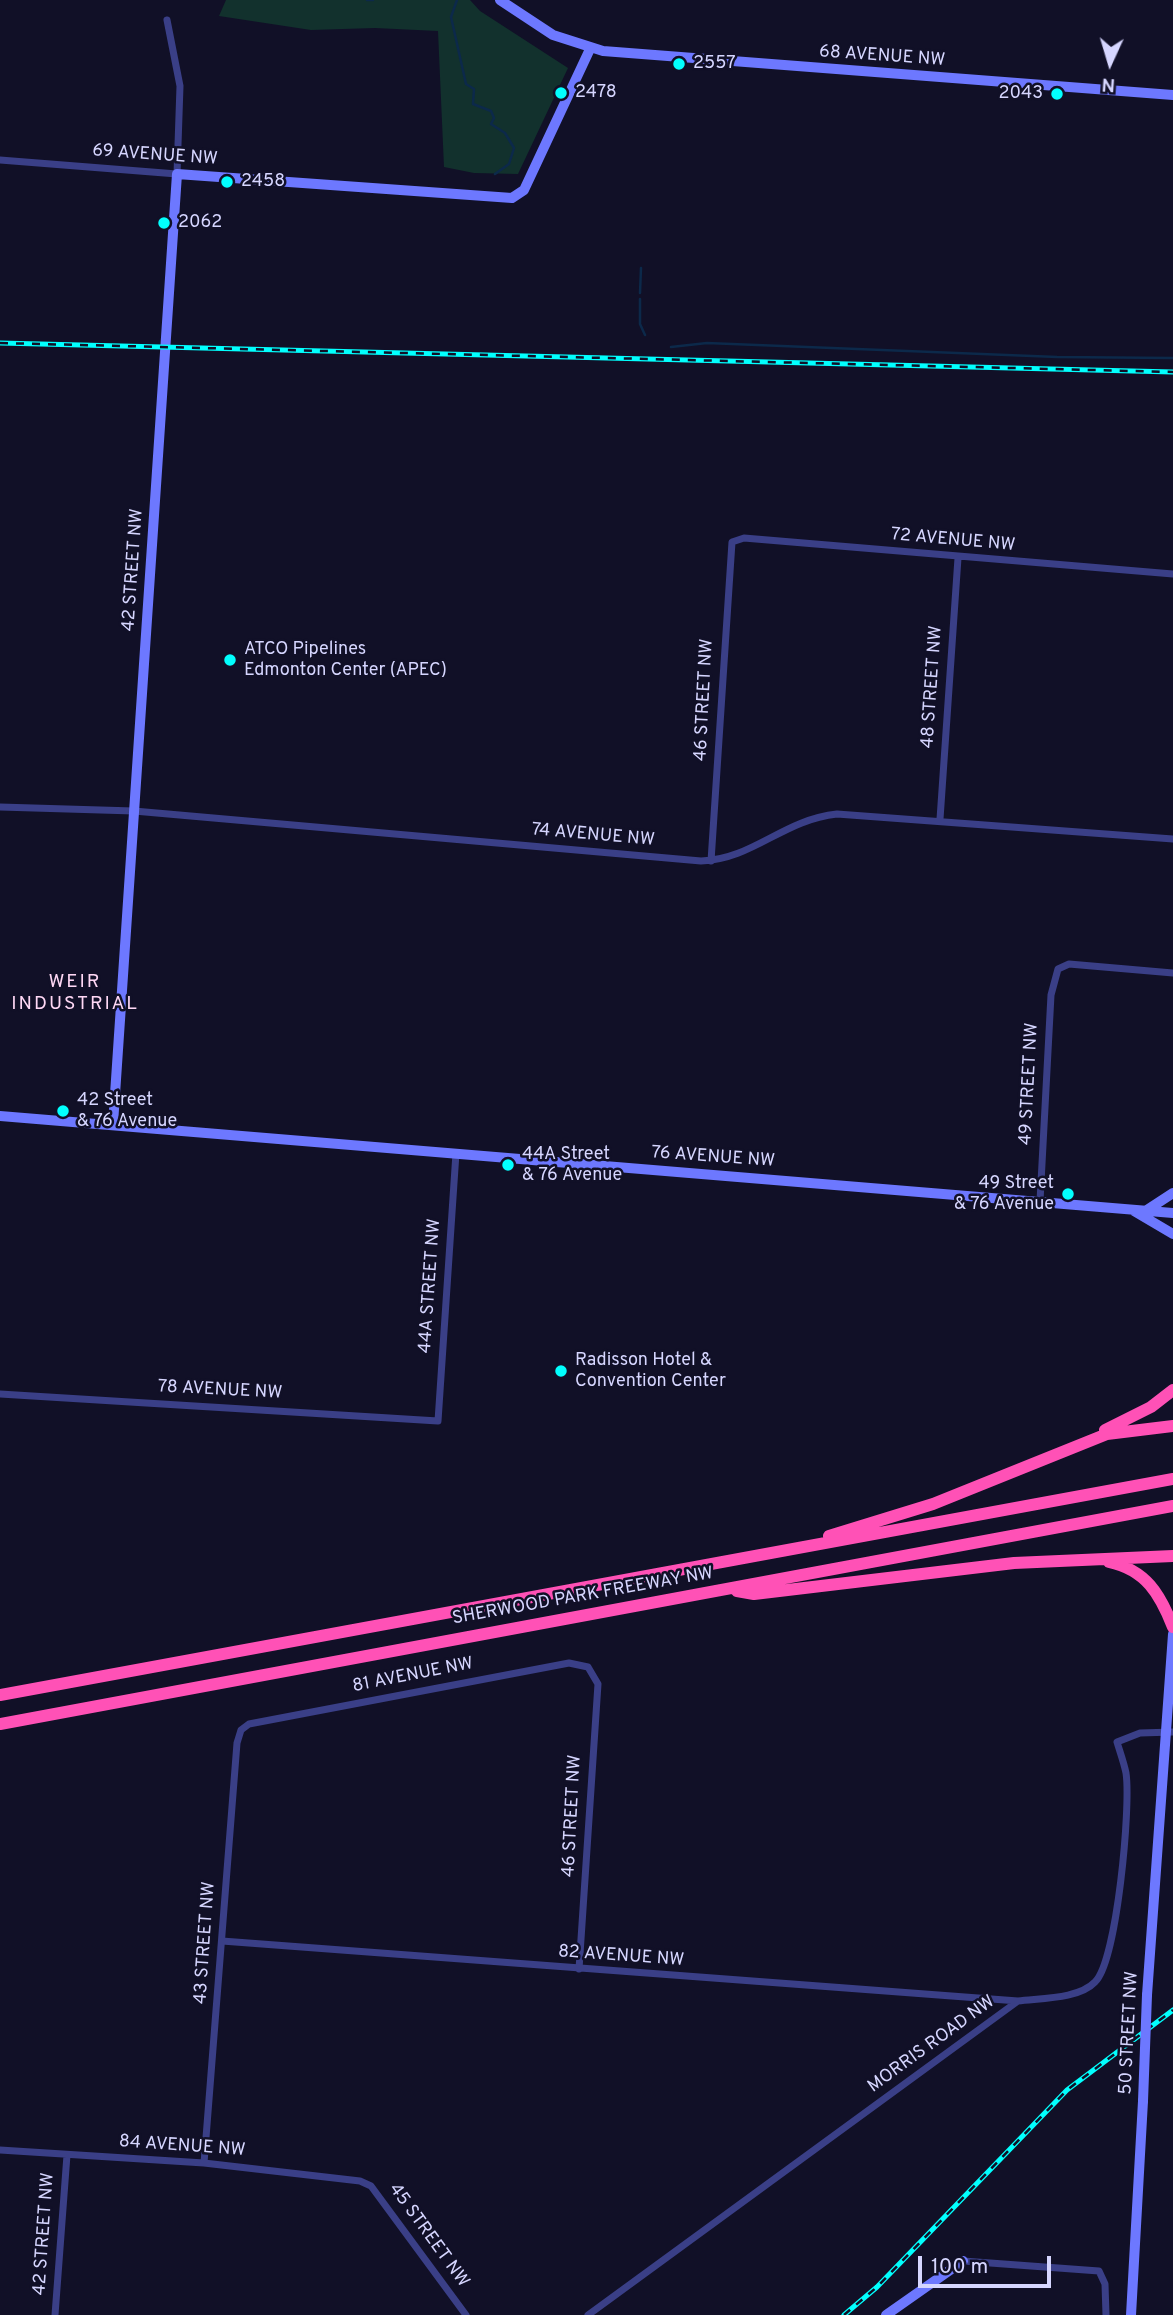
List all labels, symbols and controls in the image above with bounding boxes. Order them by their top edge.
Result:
north arrow [1075,28,1145,98]
street label: 68 AVENUE NW [818,42,946,72]
place label: 2557 [693,53,736,75]
marker: 2557 [671,56,687,72]
text: N [1101,72,1116,96]
place label: 2478 [575,82,617,104]
place label: 2043 [998,83,1043,105]
marker: 2478 [553,85,569,101]
marker: 2043 [1049,86,1065,102]
street label: 69 AVENUE NW [92,141,218,171]
place label: 2458 [241,171,285,193]
marker: 2458 [219,174,235,190]
place label: 2062 [178,212,222,234]
marker: 2062 [156,215,172,231]
street label: 42 STREET NW [119,508,149,632]
street label: 72 AVENUE NW [890,525,1016,557]
street label: 48 STREET NW [918,625,948,749]
street label: 46 STREET NW [691,638,719,762]
place label: ATCO Pipelines Edmonton Center (APEC) [244,639,447,682]
marker: ATCO Pipelines Edmonton Center (APEC) [222,652,238,668]
street label: 74 AVENUE NW [531,820,655,852]
district label: WEIR INDUSTRIAL [12,972,138,1016]
street label: 49 STREET NW [1016,1022,1044,1146]
place label: 42 Street & 76 Avenue [77,1090,177,1132]
marker: 42 Street & 76 Avenue [55,1103,71,1119]
street label: 76 AVENUE NW [650,1143,776,1173]
place label: 44A Street & 76 Avenue [522,1144,622,1186]
marker: 44A Street & 76 Avenue [500,1157,516,1173]
place label: 49 Street & 76 Avenue [954,1173,1054,1216]
marker: 49 Street & 76 Avenue [1060,1186,1076,1202]
street label: 44A STREET NW [416,1218,446,1354]
place label: Radisson Hotel & Convention Center [575,1350,726,1392]
marker: Radisson Hotel & Convention Center [553,1363,569,1379]
street label: 78 AVENUE NW [157,1377,283,1405]
street label: SHERWOOD PARK FREEWAY NW [451,1563,715,1631]
street label: 81 AVENUE NW [351,1654,475,1698]
street label: 46 STREET NW [559,1754,587,1878]
street label: 43 STREET NW [191,1881,221,2005]
street label: 82 AVENUE NW [557,1942,685,1972]
street label: 50 STREET NW [1116,1971,1144,2095]
street label: MORRIS ROAD NW [864,1992,1000,2098]
street label: 84 AVENUE NW [118,2132,246,2162]
street label: 42 STREET NW [30,2172,60,2296]
street label: 45 STREET NW [383,2180,473,2292]
scale bar [921,2242,1054,2286]
text: 100 m [931,2254,988,2281]

